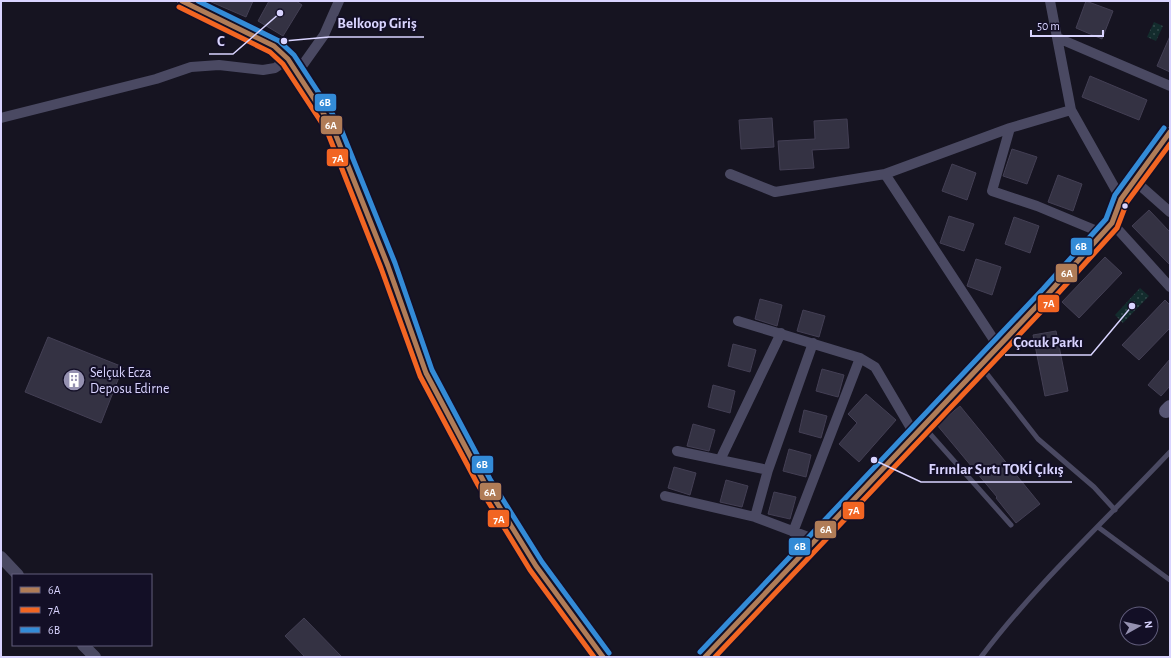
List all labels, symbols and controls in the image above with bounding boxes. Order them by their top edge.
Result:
callout: Belkoop Giriş [329,10,424,37]
scale bar [1031,12,1103,38]
text: Belkoop Giriş [337,16,417,31]
text: 50 m [1037,20,1060,32]
callout: C [209,27,233,54]
text: C [217,34,225,49]
line badge: 6B [314,93,337,112]
text: 6B [319,97,331,108]
line badge: 6A [320,115,343,135]
text: 6A [325,120,337,131]
line badge: 7A [326,148,349,167]
text: 7A [332,153,344,164]
unlabelled marker [1120,201,1130,211]
line badge: 6B [1070,237,1093,256]
text: 6B [1075,241,1087,252]
line badge: 6A [1055,263,1078,283]
text: 6A [1061,268,1073,279]
line badge: 7A [1037,294,1060,313]
text: 7A [1043,298,1055,309]
callout: Çocuk Parkı [1005,328,1091,355]
text: Çocuk Parkı [1013,335,1083,350]
place label: Selçuk Ecza Deposu Edirne [90,366,169,396]
building icon: Selçuk Ecza Deposu Edirne [61,367,87,393]
line badge: 6B [471,455,494,474]
callout: Fırınlar Sırtı TOKİ Çıkış [921,455,1072,482]
text: 6B [476,459,488,470]
text: Fırınlar Sırtı TOKİ Çıkış [928,461,1064,477]
line badge: 6A [479,482,502,501]
text: 6A [484,487,496,498]
line badge: 7A [842,501,865,520]
text: 7A [848,505,860,516]
line badge: 7A [487,509,510,528]
text: 7A [493,514,505,525]
line badge: 6A [814,520,837,539]
text: 6A [820,524,832,535]
line badge: 6B [788,537,811,556]
text: 6B [794,541,806,552]
legend [12,574,152,646]
text: 6A [48,584,61,596]
text: 7A [48,604,60,616]
north arrow [1119,606,1159,646]
text: N [1142,620,1154,629]
text: 6B [48,624,60,636]

